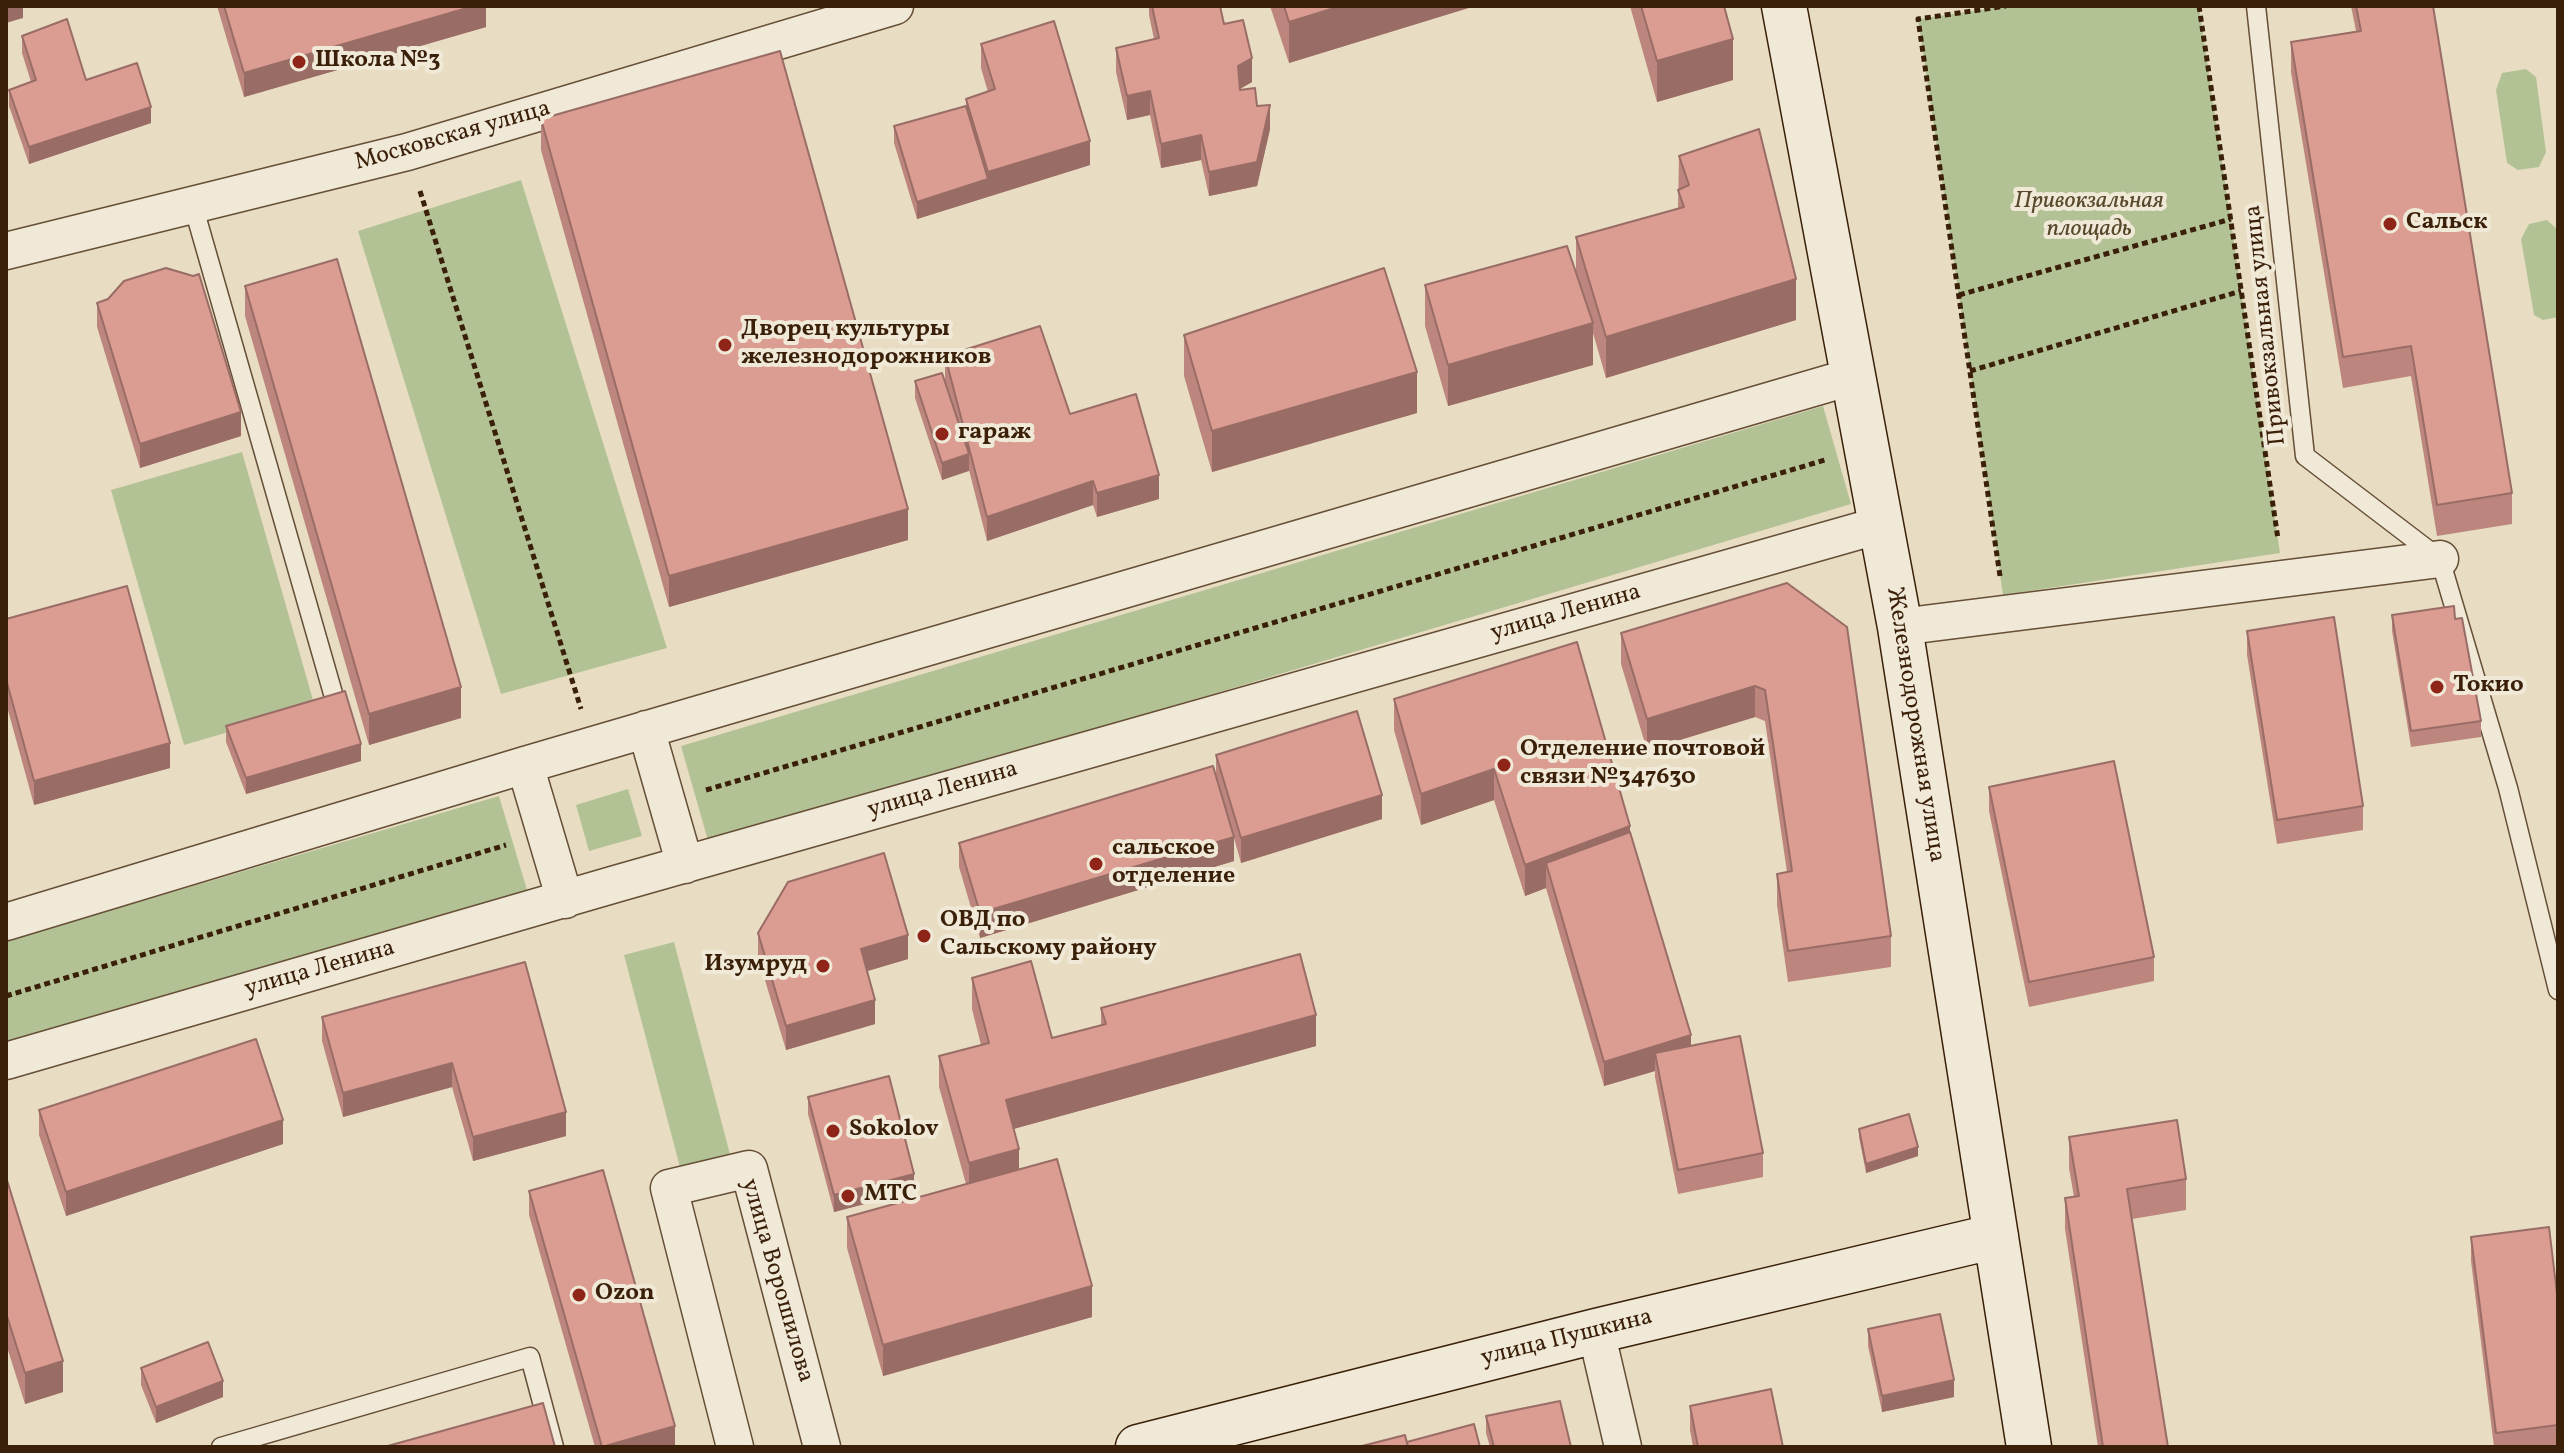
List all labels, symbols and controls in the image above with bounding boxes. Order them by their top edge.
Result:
place label: Школа №3 [315,48,440,76]
marker: Школа №3 [290,53,308,71]
street label: Московская улица [352,95,554,179]
park label: Привокзальная площадь [2014,189,2164,245]
street label: Привокзальная улица [2240,203,2294,447]
place label: Сальск [2406,210,2488,238]
marker: Сальск [2381,215,2399,233]
place label: Дворец культуры железнодорожников [741,317,991,373]
marker: Дворец культуры железнодорожников [716,336,734,354]
place label: гараж [958,420,1031,448]
marker: гараж [933,425,951,443]
street label: улица Ленина [1488,579,1644,649]
street label: Железнодорожная улица [1878,585,1950,865]
place label: Токио [2453,673,2524,701]
marker: Токио [2428,678,2446,696]
place label: Отделение почтовой связи №347630 [1520,737,1765,793]
street label: улица Ленина [865,756,1021,826]
marker: Отделение почтовой связи №347630 [1495,756,1513,774]
place label: сальское отделение [1112,836,1235,892]
marker: сальское отделение [1087,855,1105,873]
place label: ОВД по Сальскому району [940,908,1157,964]
marker: ОВД по Сальскому району [915,927,933,945]
street label: улица Ленина [242,935,398,1005]
place label: Изумруд [704,952,807,980]
marker: Изумруд [814,957,832,975]
place label: Sokolov [849,1117,939,1145]
marker: Sokolov [824,1122,842,1140]
street label: улица Ворошилова [733,1176,819,1386]
place label: МТС [864,1182,917,1210]
marker: МТС [839,1187,857,1205]
place label: Ozon [595,1281,655,1309]
marker: Ozon [570,1286,588,1304]
street label: улица Пушкина [1478,1304,1656,1374]

